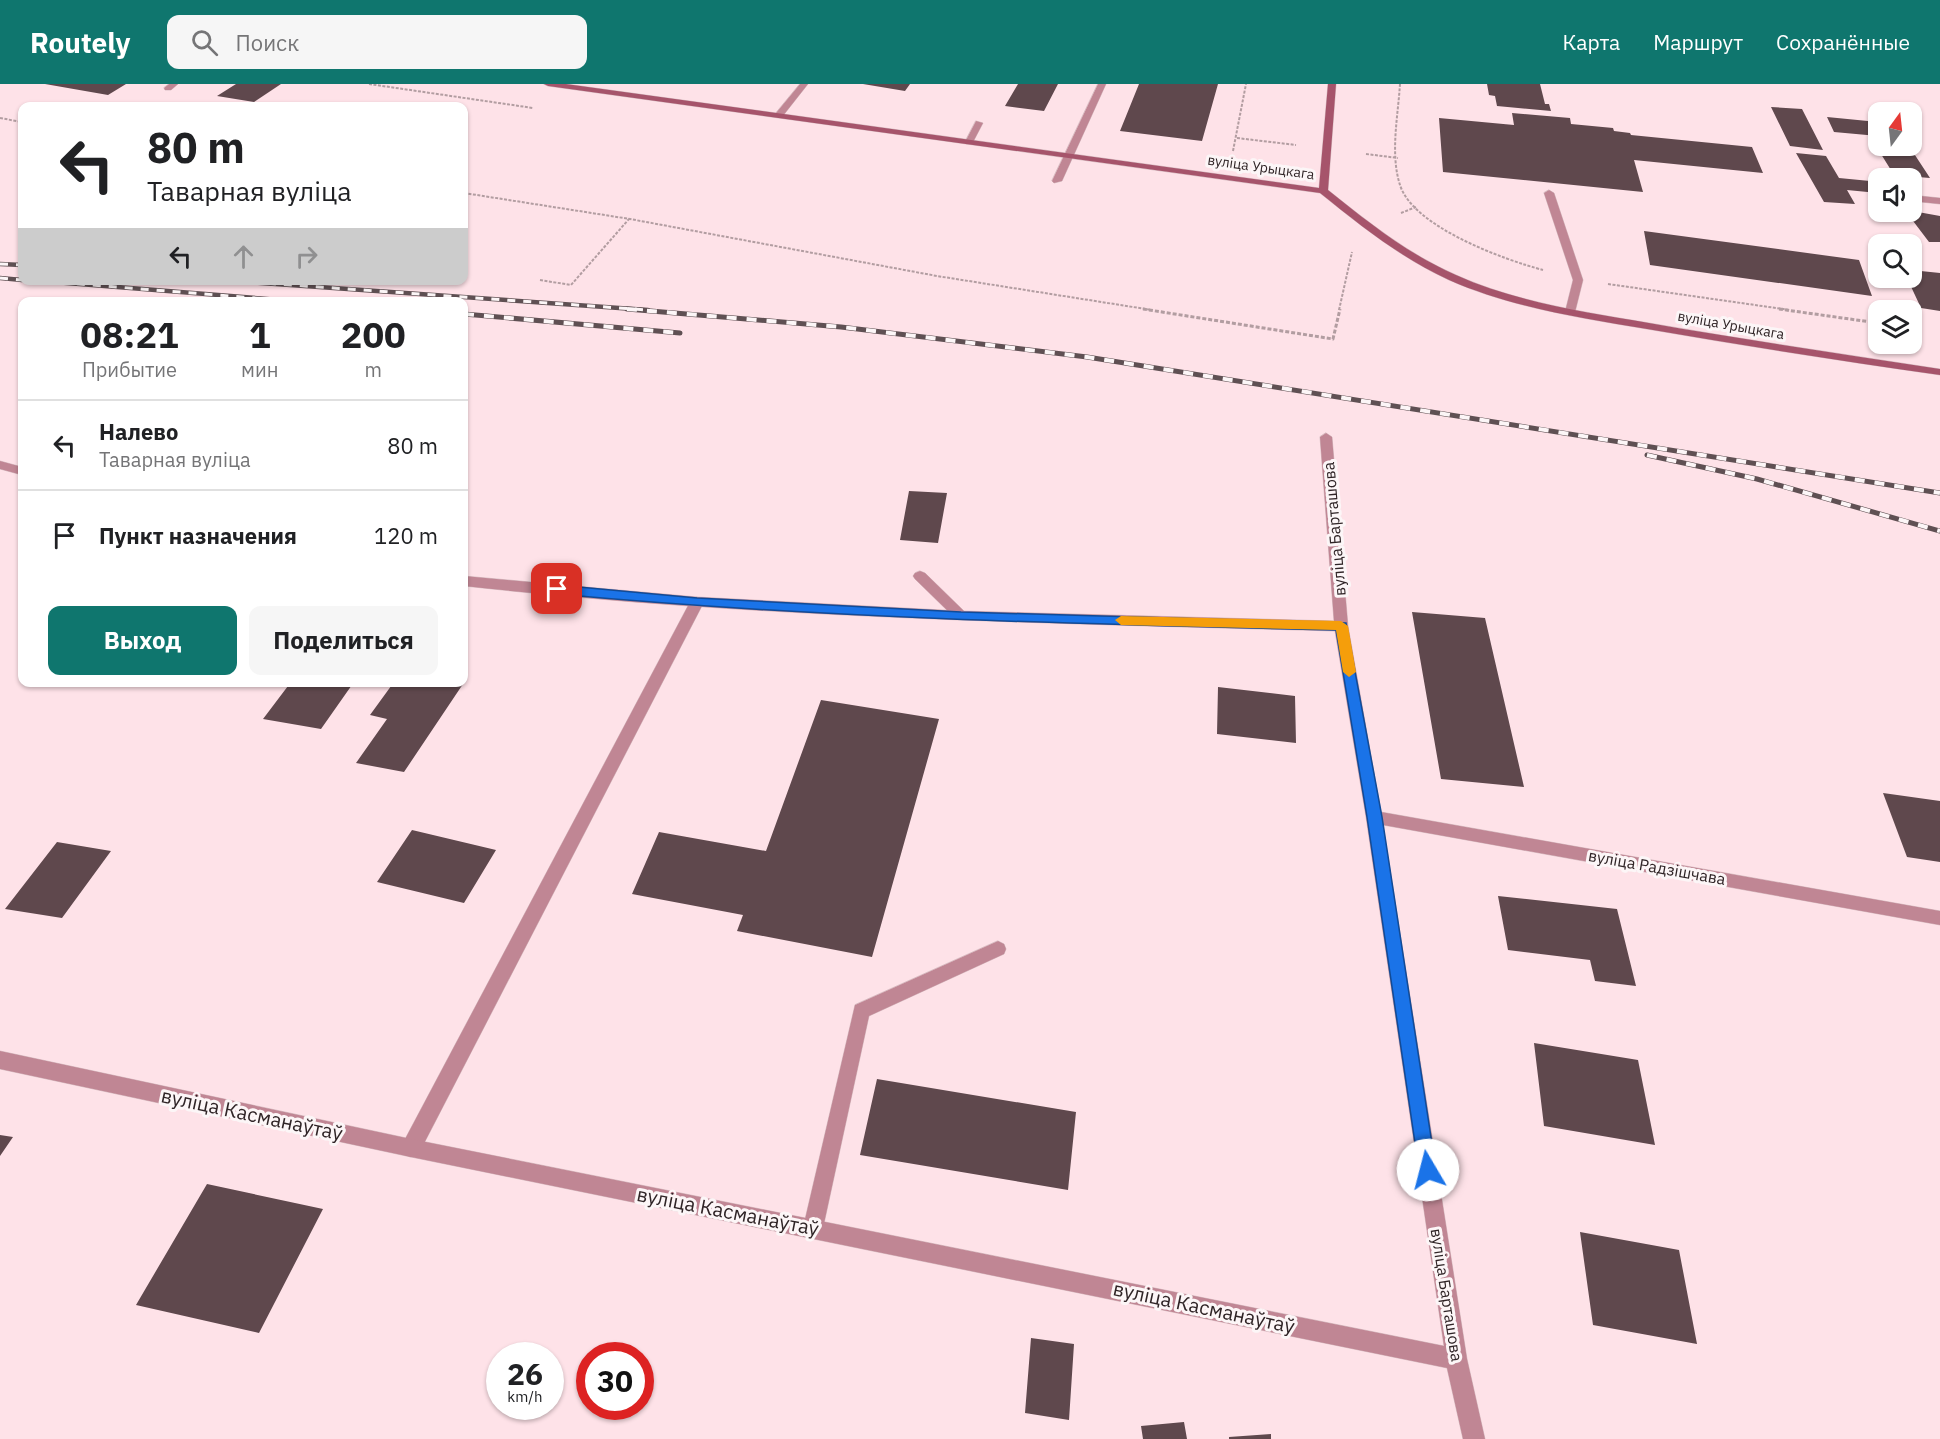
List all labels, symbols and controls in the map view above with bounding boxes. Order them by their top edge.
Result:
search box [167,15,587,69]
text: Routely [30,24,131,61]
icon: search [188,26,221,59]
text: Поиск [236,28,299,57]
text: Карта [1562,28,1620,56]
text: Маршрут [1653,28,1743,56]
text: Сохранённые [1776,28,1910,56]
north arrow [1868,102,1922,156]
map controls [1868,102,1922,354]
text: 80 m [147,120,245,175]
icon: left [48,126,126,204]
street label: вуліца Урыцкага [1206,151,1316,183]
button: sound [1868,168,1922,222]
text: Таварная вуліца [147,173,352,208]
button: search [1868,234,1922,288]
icon: left [164,240,197,273]
icon: ahead [227,240,260,273]
icon: right [290,240,323,273]
button: layers [1868,300,1922,354]
street label: вуліца Урыцкага [1676,307,1786,343]
text: 08:21 [80,311,179,358]
text: 1 [249,311,271,358]
text: 200 [341,311,406,358]
text: Прибытие [82,356,177,383]
text: мин [241,356,278,383]
text: m [364,356,382,383]
text: Налево [99,417,178,446]
icon: left [48,429,81,462]
text: 80 m [387,431,438,460]
text: Таварная вуліца [99,446,251,473]
street label: вуліца Барташова [1318,461,1350,597]
icon: arrive [48,519,81,552]
text: Пункт назначения [99,521,297,550]
text: 120 m [374,521,438,550]
pin [531,563,582,614]
icon: arrive [540,572,573,605]
button: Выход [48,606,237,675]
button: Поделиться [249,606,438,675]
street label: вуліца Радзішчава [1587,845,1728,889]
street label: вуліца Касманаўтаў [159,1082,345,1146]
position arrow [1396,1138,1460,1202]
street label: вуліца Касманаўтаў [635,1180,821,1242]
street label: вуліца Барташова [1427,1227,1467,1363]
street label: вуліца Касманаўтаў [1111,1275,1297,1339]
speed limit sign: 30 [576,1342,654,1420]
text: 26 [507,1354,543,1393]
text: km/h [507,1387,543,1406]

